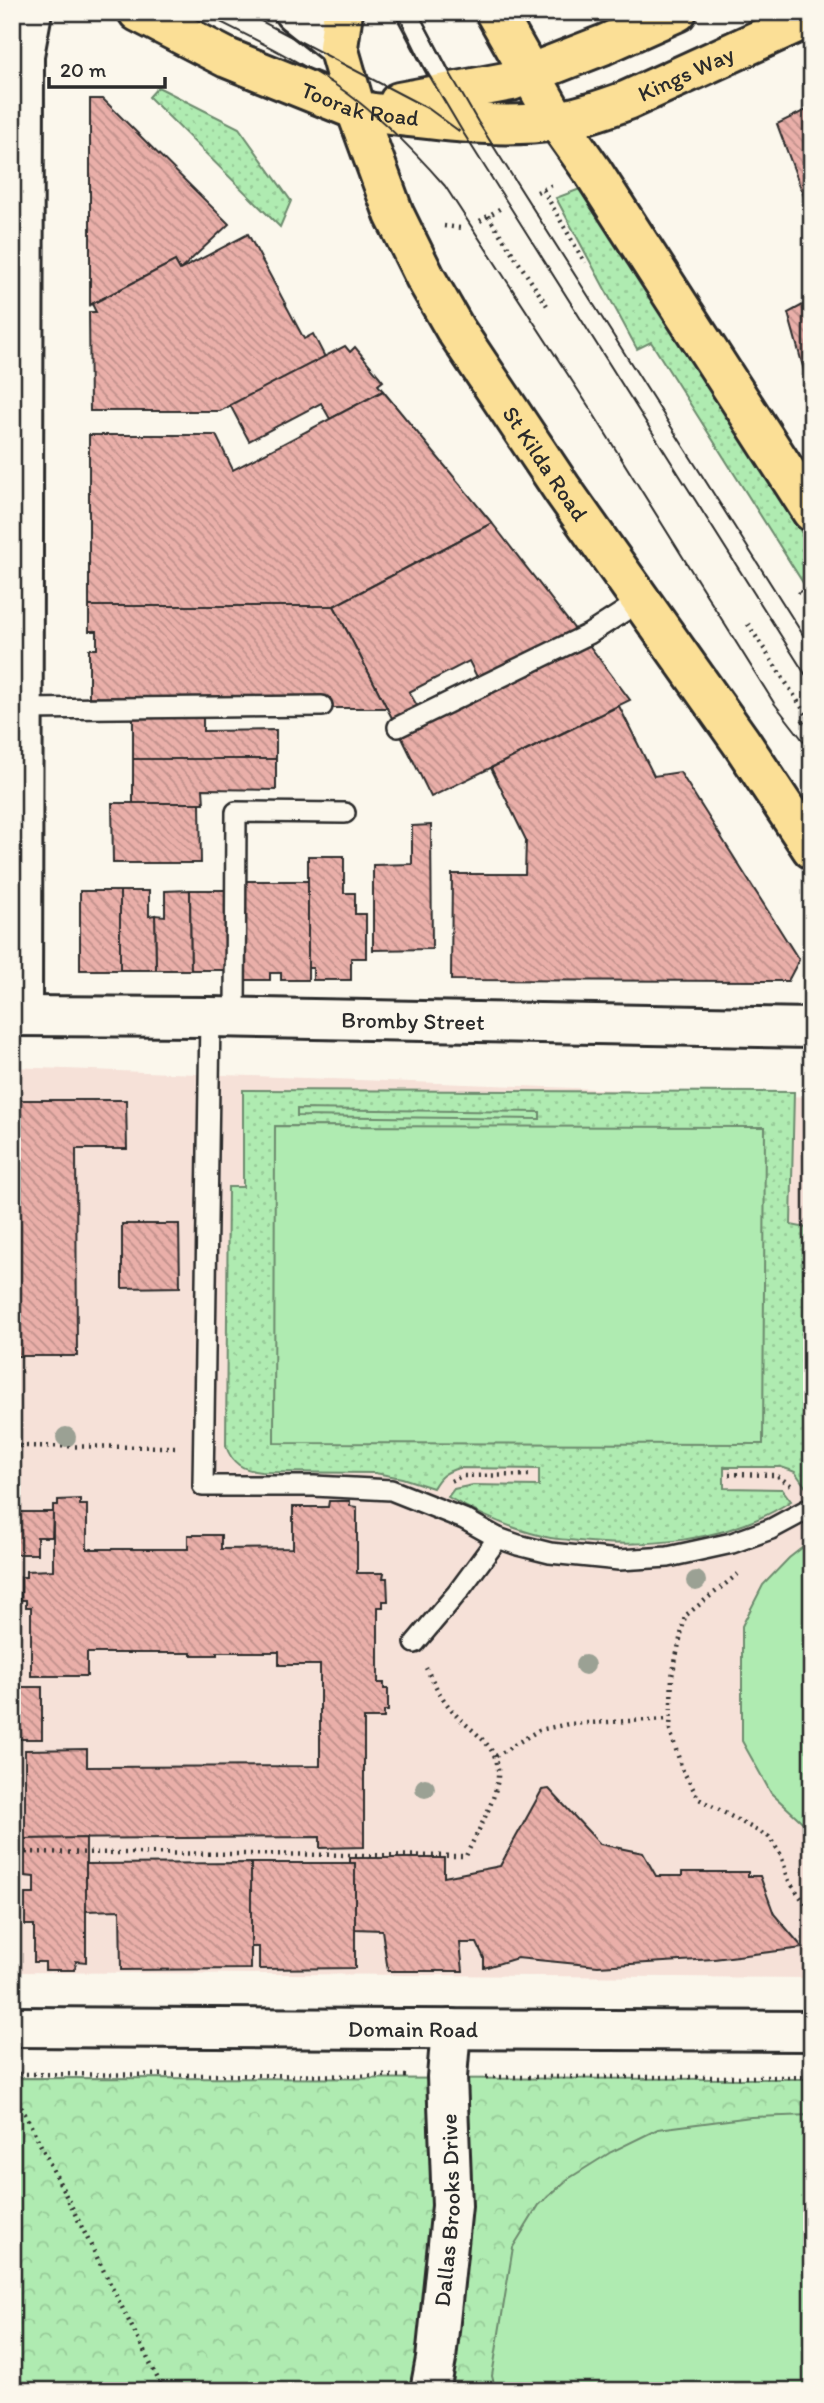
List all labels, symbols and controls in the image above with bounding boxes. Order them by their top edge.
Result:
street label: Kings Way [633,39,739,108]
scale bar [49,46,164,90]
text: 20 m [60,57,107,82]
street label: Toorak Road [297,75,421,132]
street label: St Kilda Road [496,401,595,527]
street label: Bromby Street [341,1005,485,1036]
street label: Domain Road [348,2015,479,2043]
street label: Dallas Brooks Drive [428,2113,466,2308]

